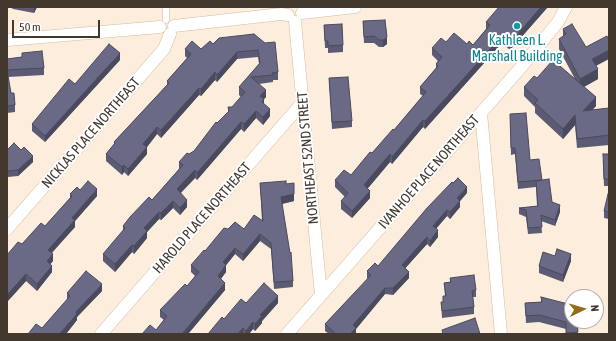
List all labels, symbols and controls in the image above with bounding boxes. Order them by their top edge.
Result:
scale bar [14,12,102,38]
text: 50 m [19,20,41,34]
marker: Kathleen L. Marshall Building [512,21,522,31]
place label: Kathleen L. Marshall Building [472,33,562,66]
street label: NICKLAS PLACE NORTHEAST [38,74,144,192]
street label: NORTHEAST 52ND STREET [294,91,322,225]
street label: IVANHOE PLACE NORTHEAST [375,112,483,232]
street label: HAROLD PLACE NORTHEAST [149,159,255,277]
north arrow [564,289,604,329]
text: N [589,304,601,312]

